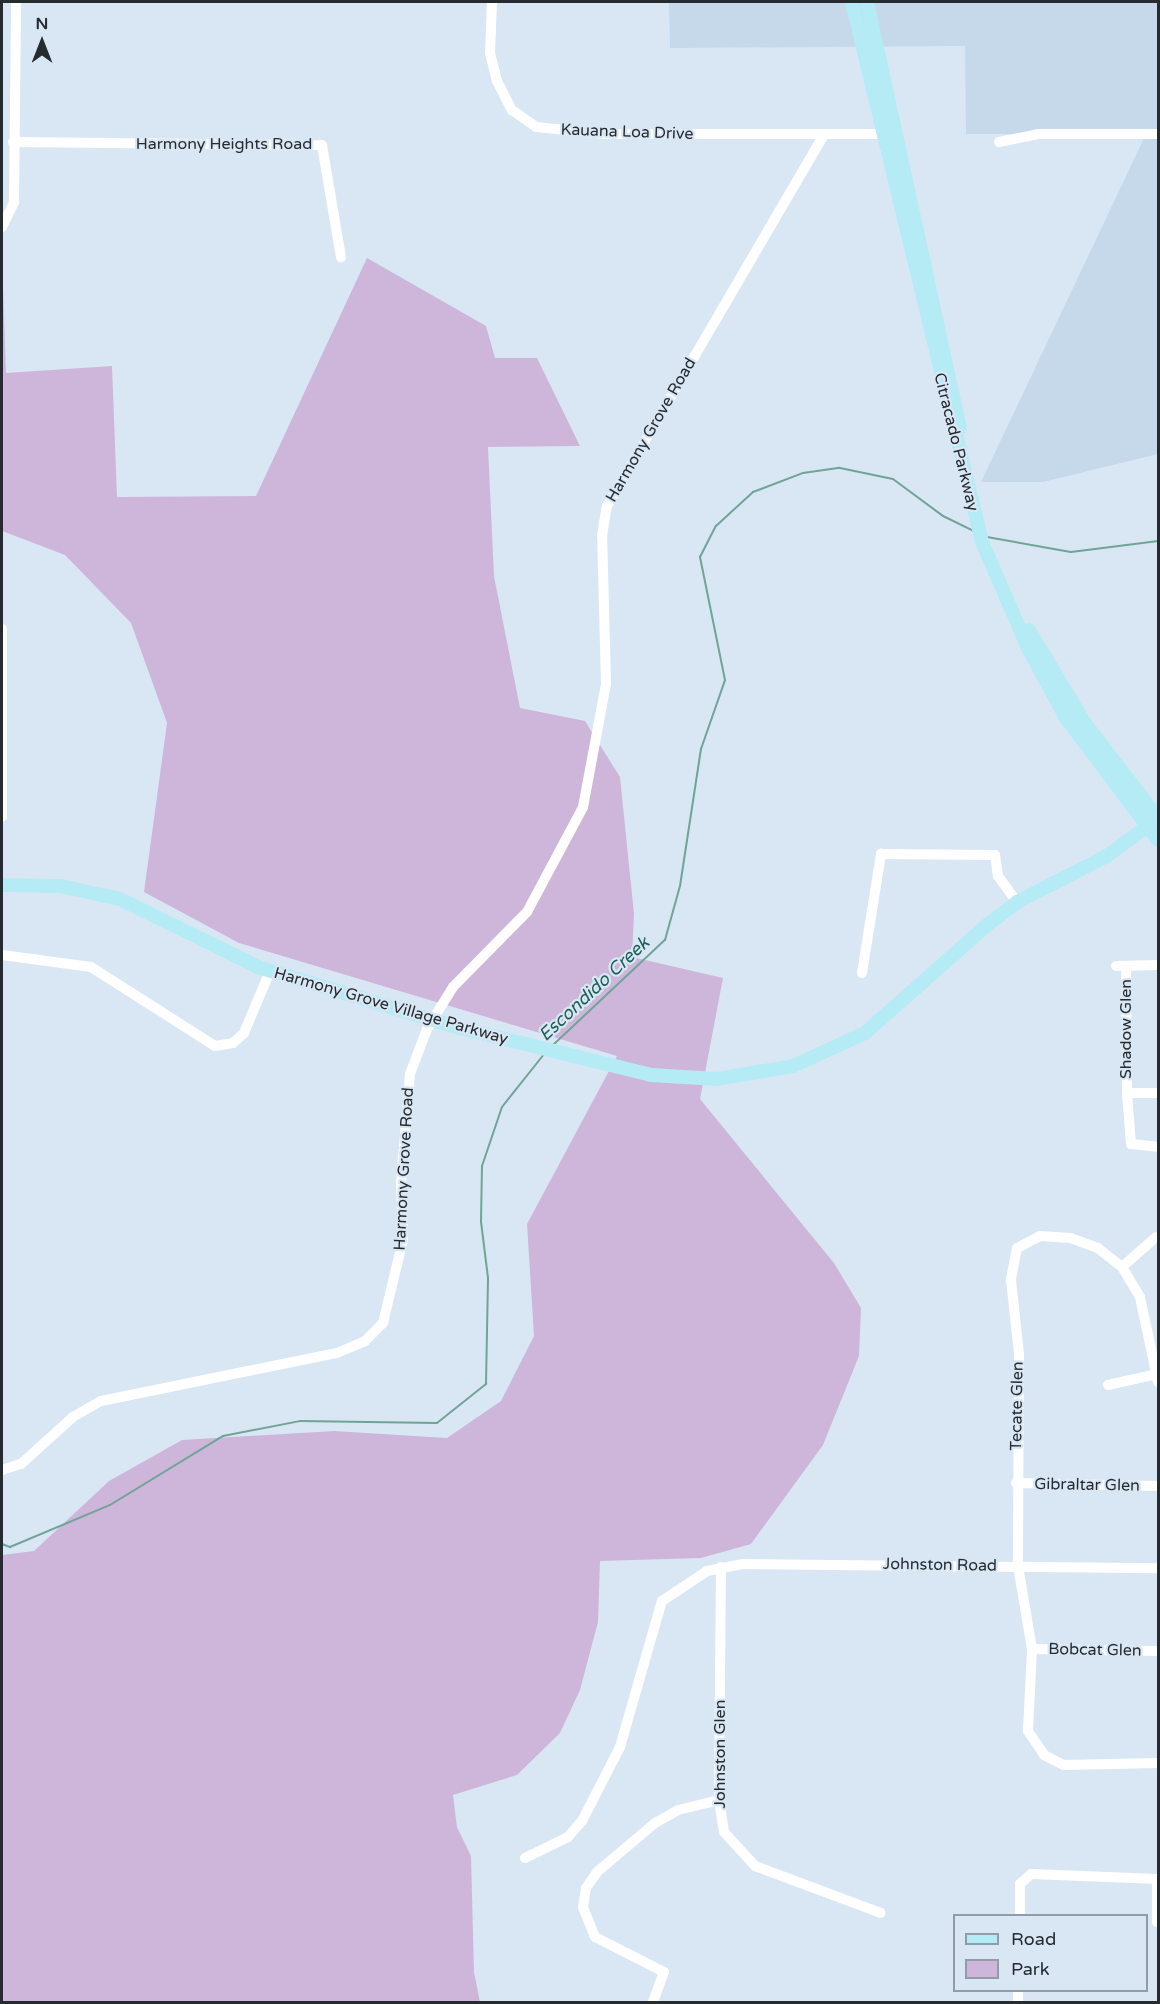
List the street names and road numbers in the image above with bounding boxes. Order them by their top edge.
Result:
street label: Kauana Loa Drive [560,120,694,144]
street label: Harmony Heights Road [136,134,312,154]
street label: Harmony Grove Road [602,354,700,506]
street label: Citracado Parkway [930,371,982,513]
street label: Harmony Grove Village Parkway [272,963,510,1049]
street label: Shadow Glen [1116,979,1136,1079]
street label: Harmony Grove Road [390,1087,418,1251]
street label: Tecate Glen [1007,1361,1027,1451]
street label: Gibraltar Glen [1034,1474,1140,1496]
street label: Johnston Road [883,1554,997,1576]
street label: Bobcat Glen [1048,1640,1142,1660]
street label: Johnston Glen [710,1700,730,1808]

